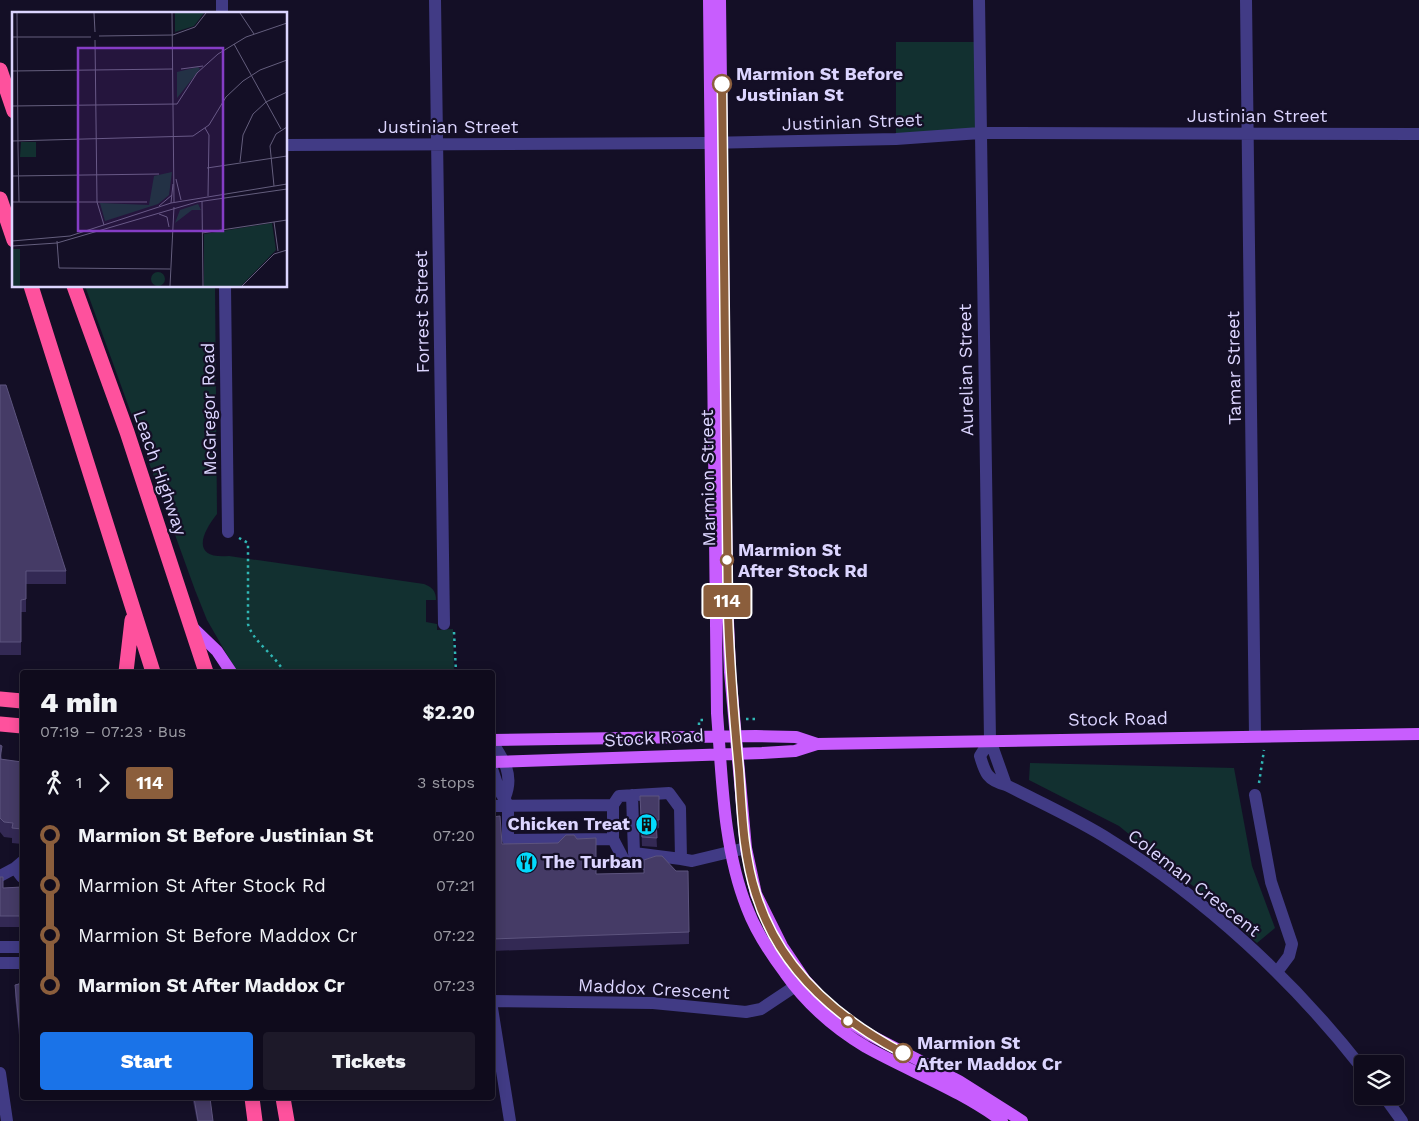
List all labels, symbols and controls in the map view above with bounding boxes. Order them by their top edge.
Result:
inset map [12,12,288,288]
place label: Marmion St Before Justinian St [736,63,903,105]
marker: Marmion St Before Justinian St [712,74,732,94]
street label: Justinian Street [1187,105,1328,126]
street label: Justinian Street [781,109,923,134]
street label: Justinian Street [378,116,519,137]
street label: Forrest Street [410,250,433,374]
street label: Aurelian Street [954,303,977,436]
street label: Tamar Street [1222,310,1245,425]
street label: McGregor Road [197,342,220,476]
street label: Leach Highway [129,408,192,539]
street label: Marmion Street [696,409,719,547]
place label: Marmion St After Stock Rd [738,539,868,581]
marker: Marmion St After Stock Rd [720,553,734,567]
line badge: 114 [698,585,756,617]
text: 114 [713,590,741,611]
text: 4 min [40,686,118,719]
text: $2.20 [422,701,475,724]
street label: Stock Road [1068,707,1168,730]
text: 07:19 – 07:23 · Bus [40,722,186,741]
street label: Stock Road [604,724,704,751]
icon: walk [40,769,68,797]
icon: forward [90,769,118,797]
text: 114 [136,772,163,793]
text: 1 [76,773,82,792]
text: 3 stops [417,773,475,792]
building icon: Chicken Treat [634,812,658,836]
place label: Chicken Treat [507,813,630,834]
text: Marmion St Before Justinian St [78,824,373,847]
street label: Coleman Crescent [1124,824,1265,941]
text: 07:20 [432,826,475,845]
restaurant icon: The Turban [514,850,538,874]
place label: The Turban [542,851,642,872]
text: Marmion St After Stock Rd [78,874,326,897]
text: 07:21 [436,876,475,895]
text: Marmion St Before Maddox Cr [78,924,358,947]
text: 07:22 [433,926,475,945]
text: Marmion St After Maddox Cr [78,974,345,997]
street label: Maddox Crescent [578,974,731,1003]
text: 07:23 [433,976,475,995]
unlabelled marker [841,1014,855,1028]
button: Start [40,1032,253,1090]
button: Tickets [263,1032,475,1090]
place label: Marmion St After Maddox Cr [917,1032,1062,1074]
marker: Marmion St After Maddox Cr [893,1043,913,1063]
map controls [1354,1055,1404,1105]
button: layers [1354,1055,1404,1105]

